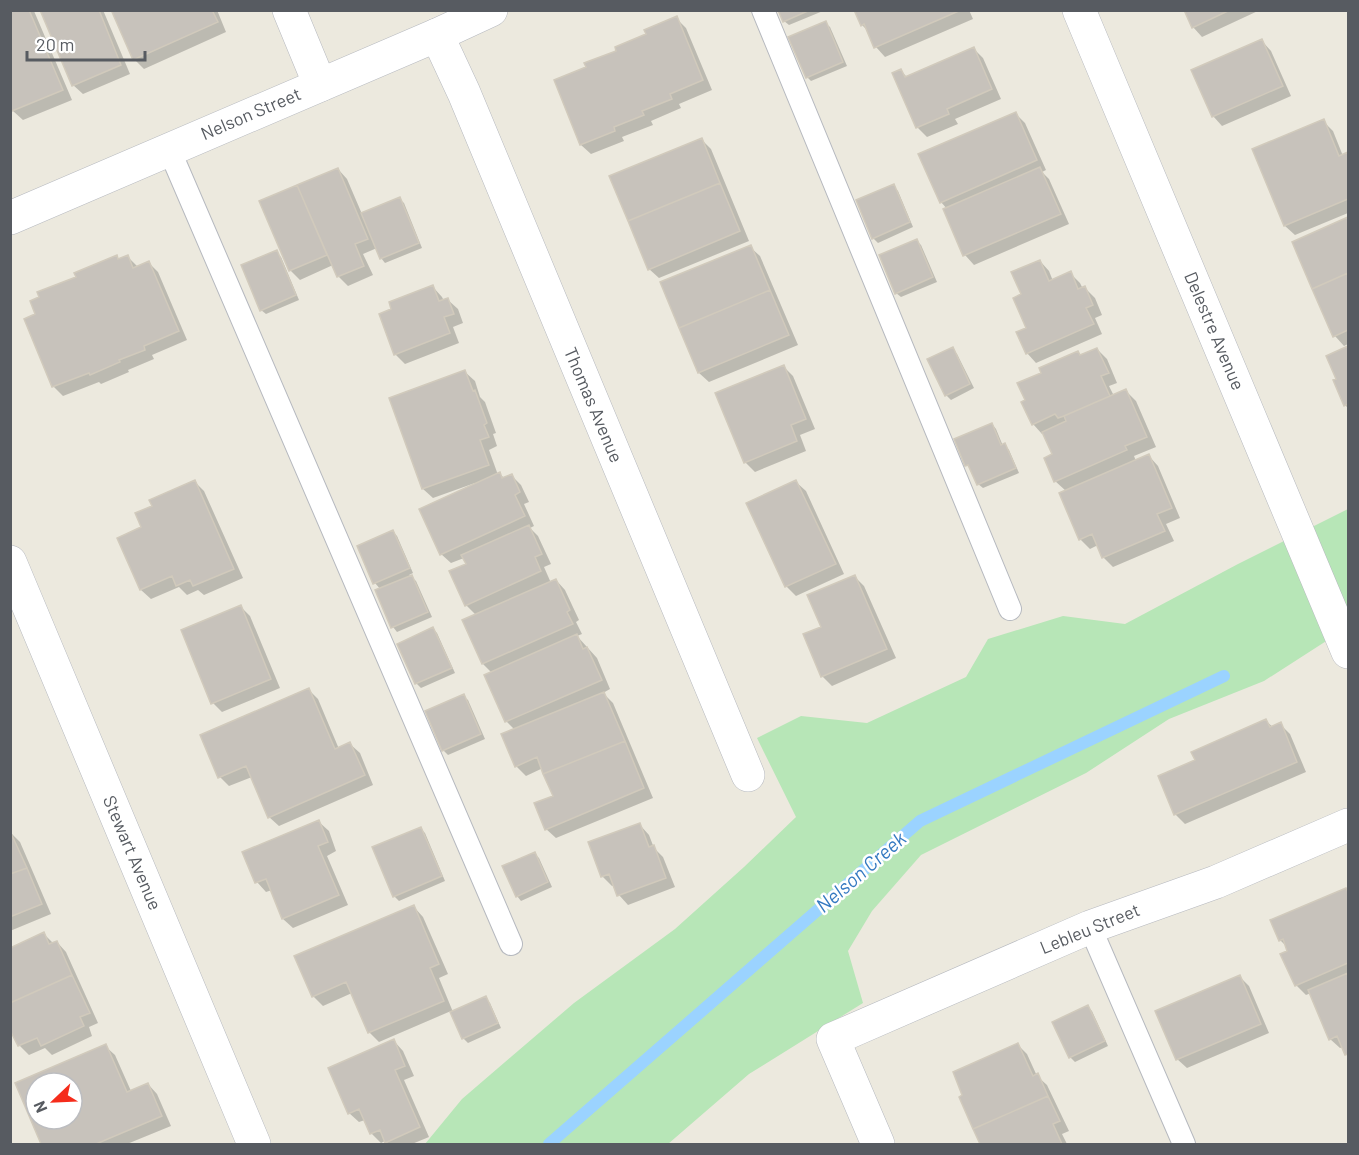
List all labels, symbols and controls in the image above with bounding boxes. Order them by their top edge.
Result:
scale bar [27,24,146,62]
text: 20 m [36,33,74,55]
street label: Nelson Street [197,82,304,144]
street label: Delestre Avenue [1180,268,1250,393]
street label: Thomas Avenue [560,344,628,466]
street label: Stewart Avenue [99,792,167,913]
water label: Nelson Creek [810,825,910,917]
street label: Lebleu Street [1036,898,1143,958]
north arrow [24,1071,84,1131]
text: N [29,1098,51,1116]

